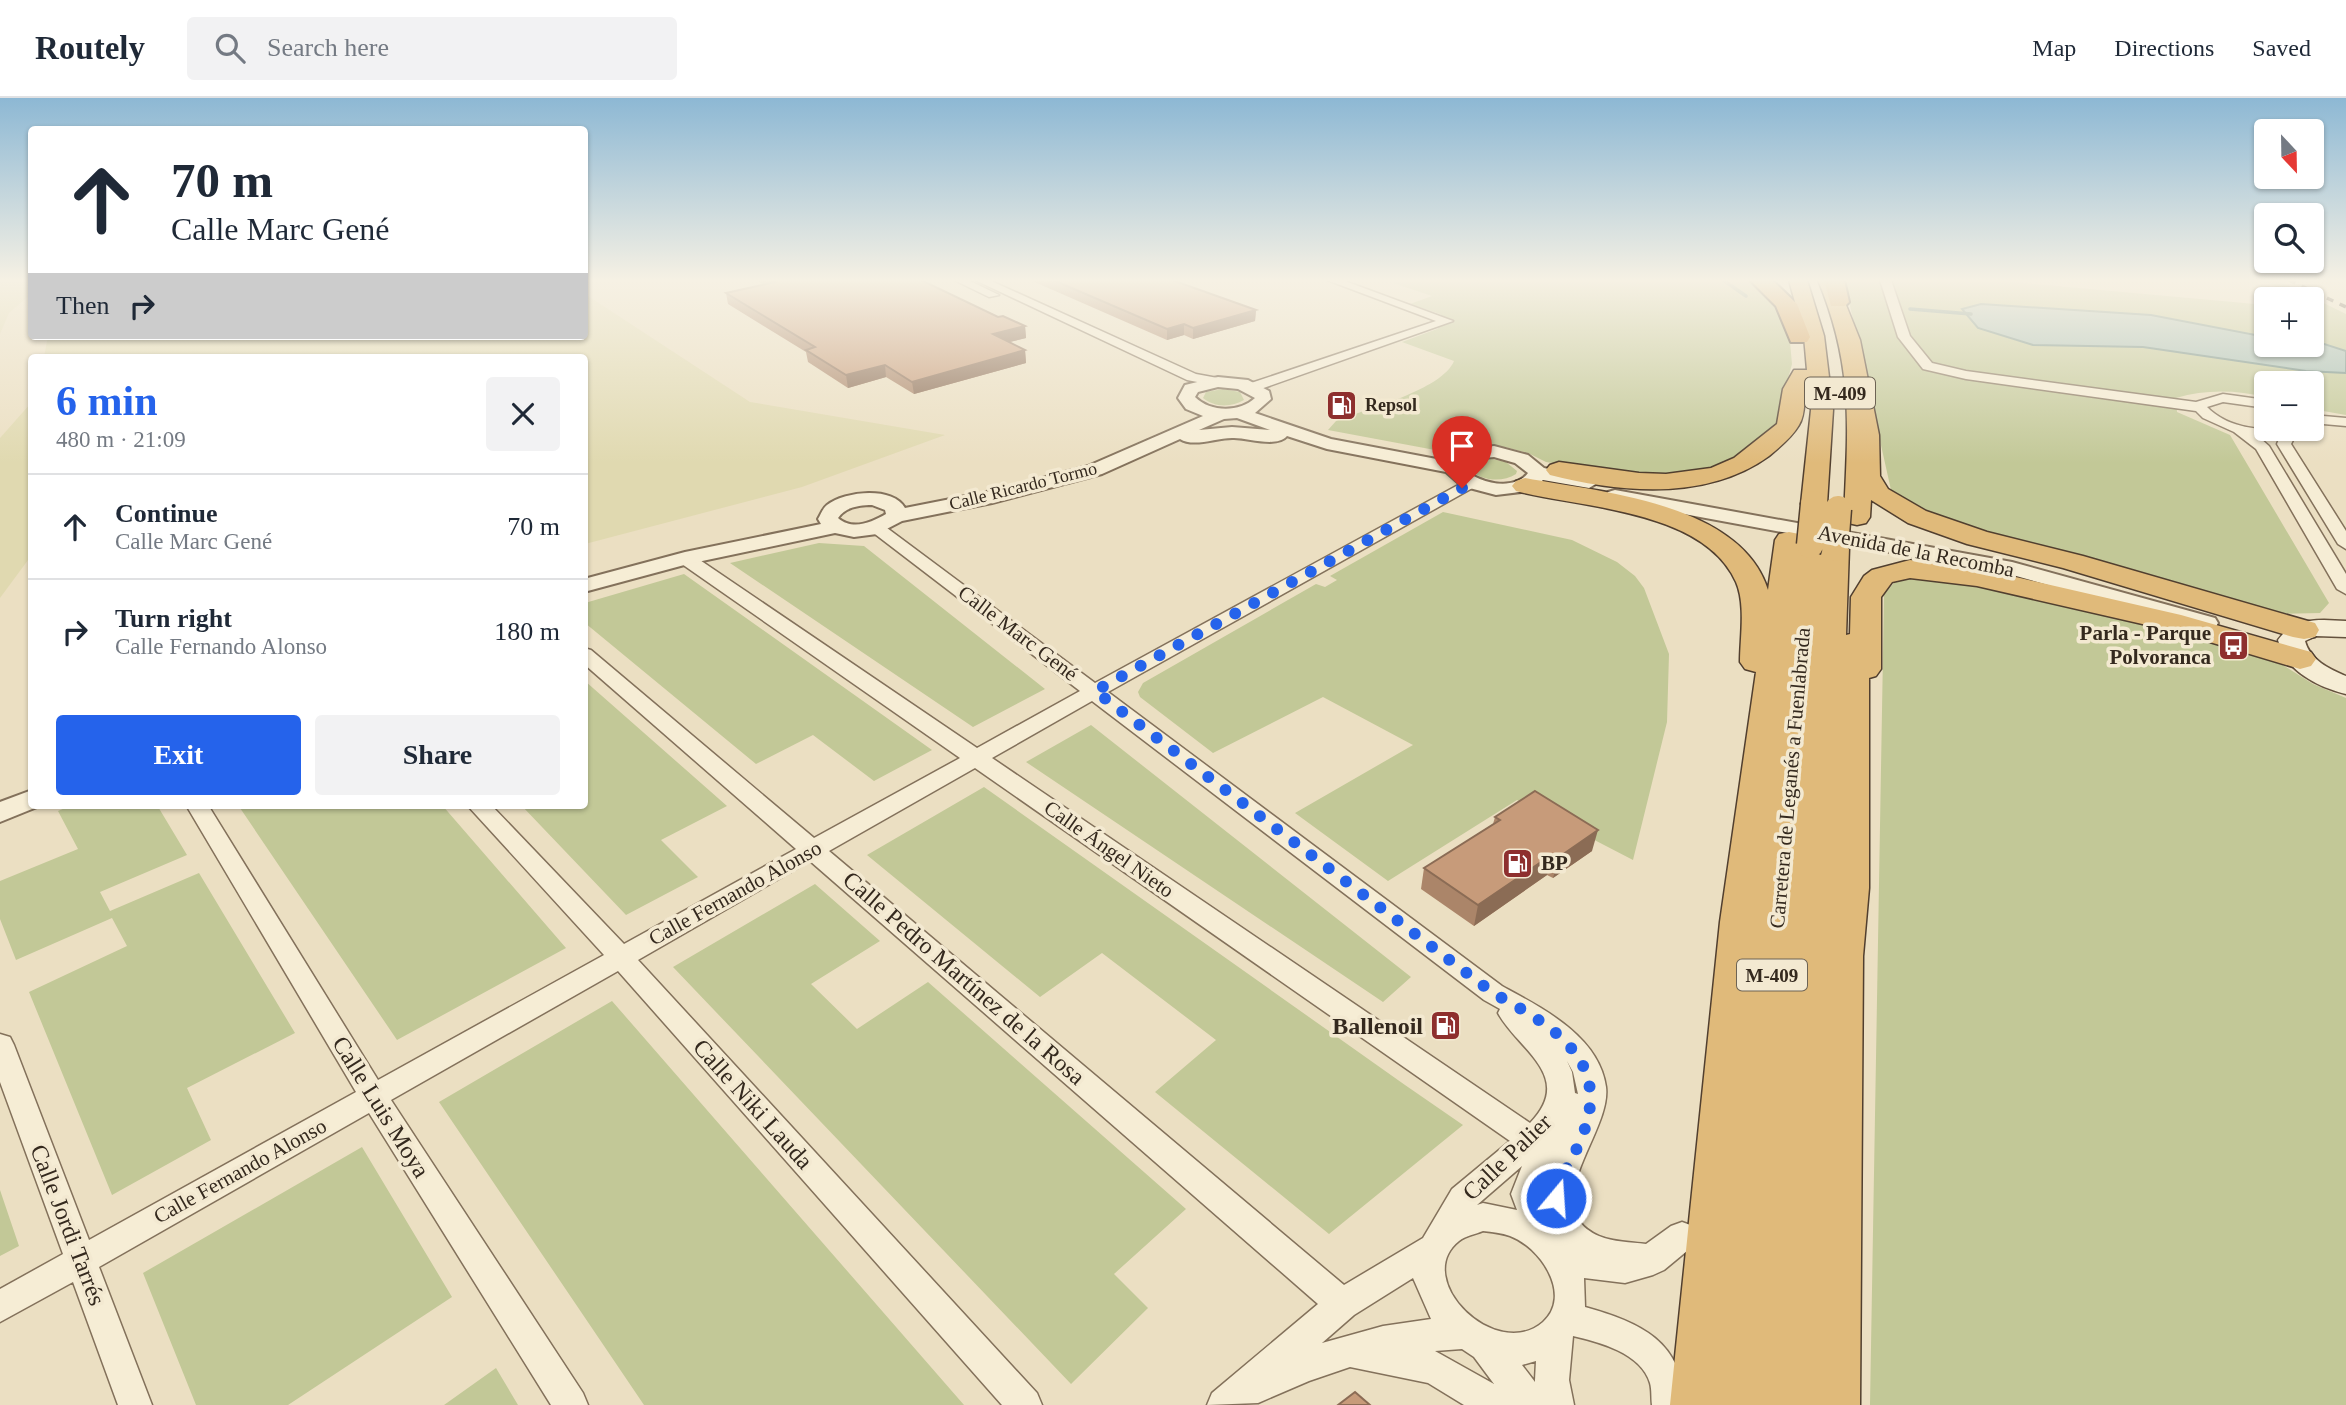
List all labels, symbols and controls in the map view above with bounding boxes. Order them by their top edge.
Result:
search box [187,17,677,80]
icon: search [211,29,249,67]
text: Routely [35,30,145,66]
text: Search here [267,33,389,62]
text: Map [2032,35,2076,61]
text: Directions [2114,35,2214,61]
text: Saved [2252,35,2311,61]
north arrow [2254,119,2324,189]
map controls [2254,119,2324,441]
text: 70 m [171,153,273,208]
icon: ahead [56,154,147,245]
button: search [2254,203,2324,273]
text: Calle Marc Gené [171,211,390,247]
icon: right [123,287,161,325]
button: + [2254,287,2324,357]
text: Then [56,291,109,320]
button: − [2254,371,2324,441]
button: close [486,377,560,451]
text: 6 min [56,378,158,424]
road number: M-409 [1805,378,1875,408]
fuel station icon: Repsol [1325,388,1359,422]
place label: Repsol [1365,395,1417,415]
pin [1432,416,1492,488]
text: 480 m · 21:09 [56,427,186,452]
icon: arrive [1443,427,1481,465]
street label: Calle Ricardo Tormo [947,458,1099,514]
text: Continue [115,499,218,528]
icon: ahead [56,508,94,546]
text: 70 m [507,512,560,541]
street label: Avenida de la Recomba [1816,520,2017,582]
text: Calle Marc Gené [115,529,272,554]
street label: Calle Marc Gené [954,580,1082,686]
text: Turn right [115,604,232,633]
icon: right [56,613,94,651]
text: 180 m [494,617,560,646]
place label: Parla - Parque Polvoranca [2080,621,2211,669]
street label: Carretera de Leganés a Fuenlabrada [1765,626,1815,929]
bus stop icon: Parla - Parque Polvoranca [2217,628,2251,662]
text: Calle Fernando Alonso [115,634,327,659]
button: Exit [56,715,301,795]
button: Share [315,715,560,795]
street label: Calle Ángel Nieto [1040,795,1178,903]
street label: Calle Fernando Alonso [644,836,826,950]
fuel station icon: BP [1501,846,1535,880]
place label: BP [1541,851,1568,875]
street label: Calle Pedro Martínez de la Rosa [838,866,1090,1090]
road number: M-409 [1737,960,1807,990]
fuel station icon: Ballenoil [1429,1009,1463,1043]
place label: Ballenoil [1332,1013,1423,1039]
street label: Calle Luis Moya [327,1032,435,1183]
street label: Calle Niki Lauda [688,1034,818,1174]
street label: Calle Palier [1457,1109,1557,1205]
street label: Calle Fernando Alonso [149,1114,331,1228]
street label: Calle Jordi Tarrés [25,1141,111,1309]
position arrow [1519,1161,1593,1235]

